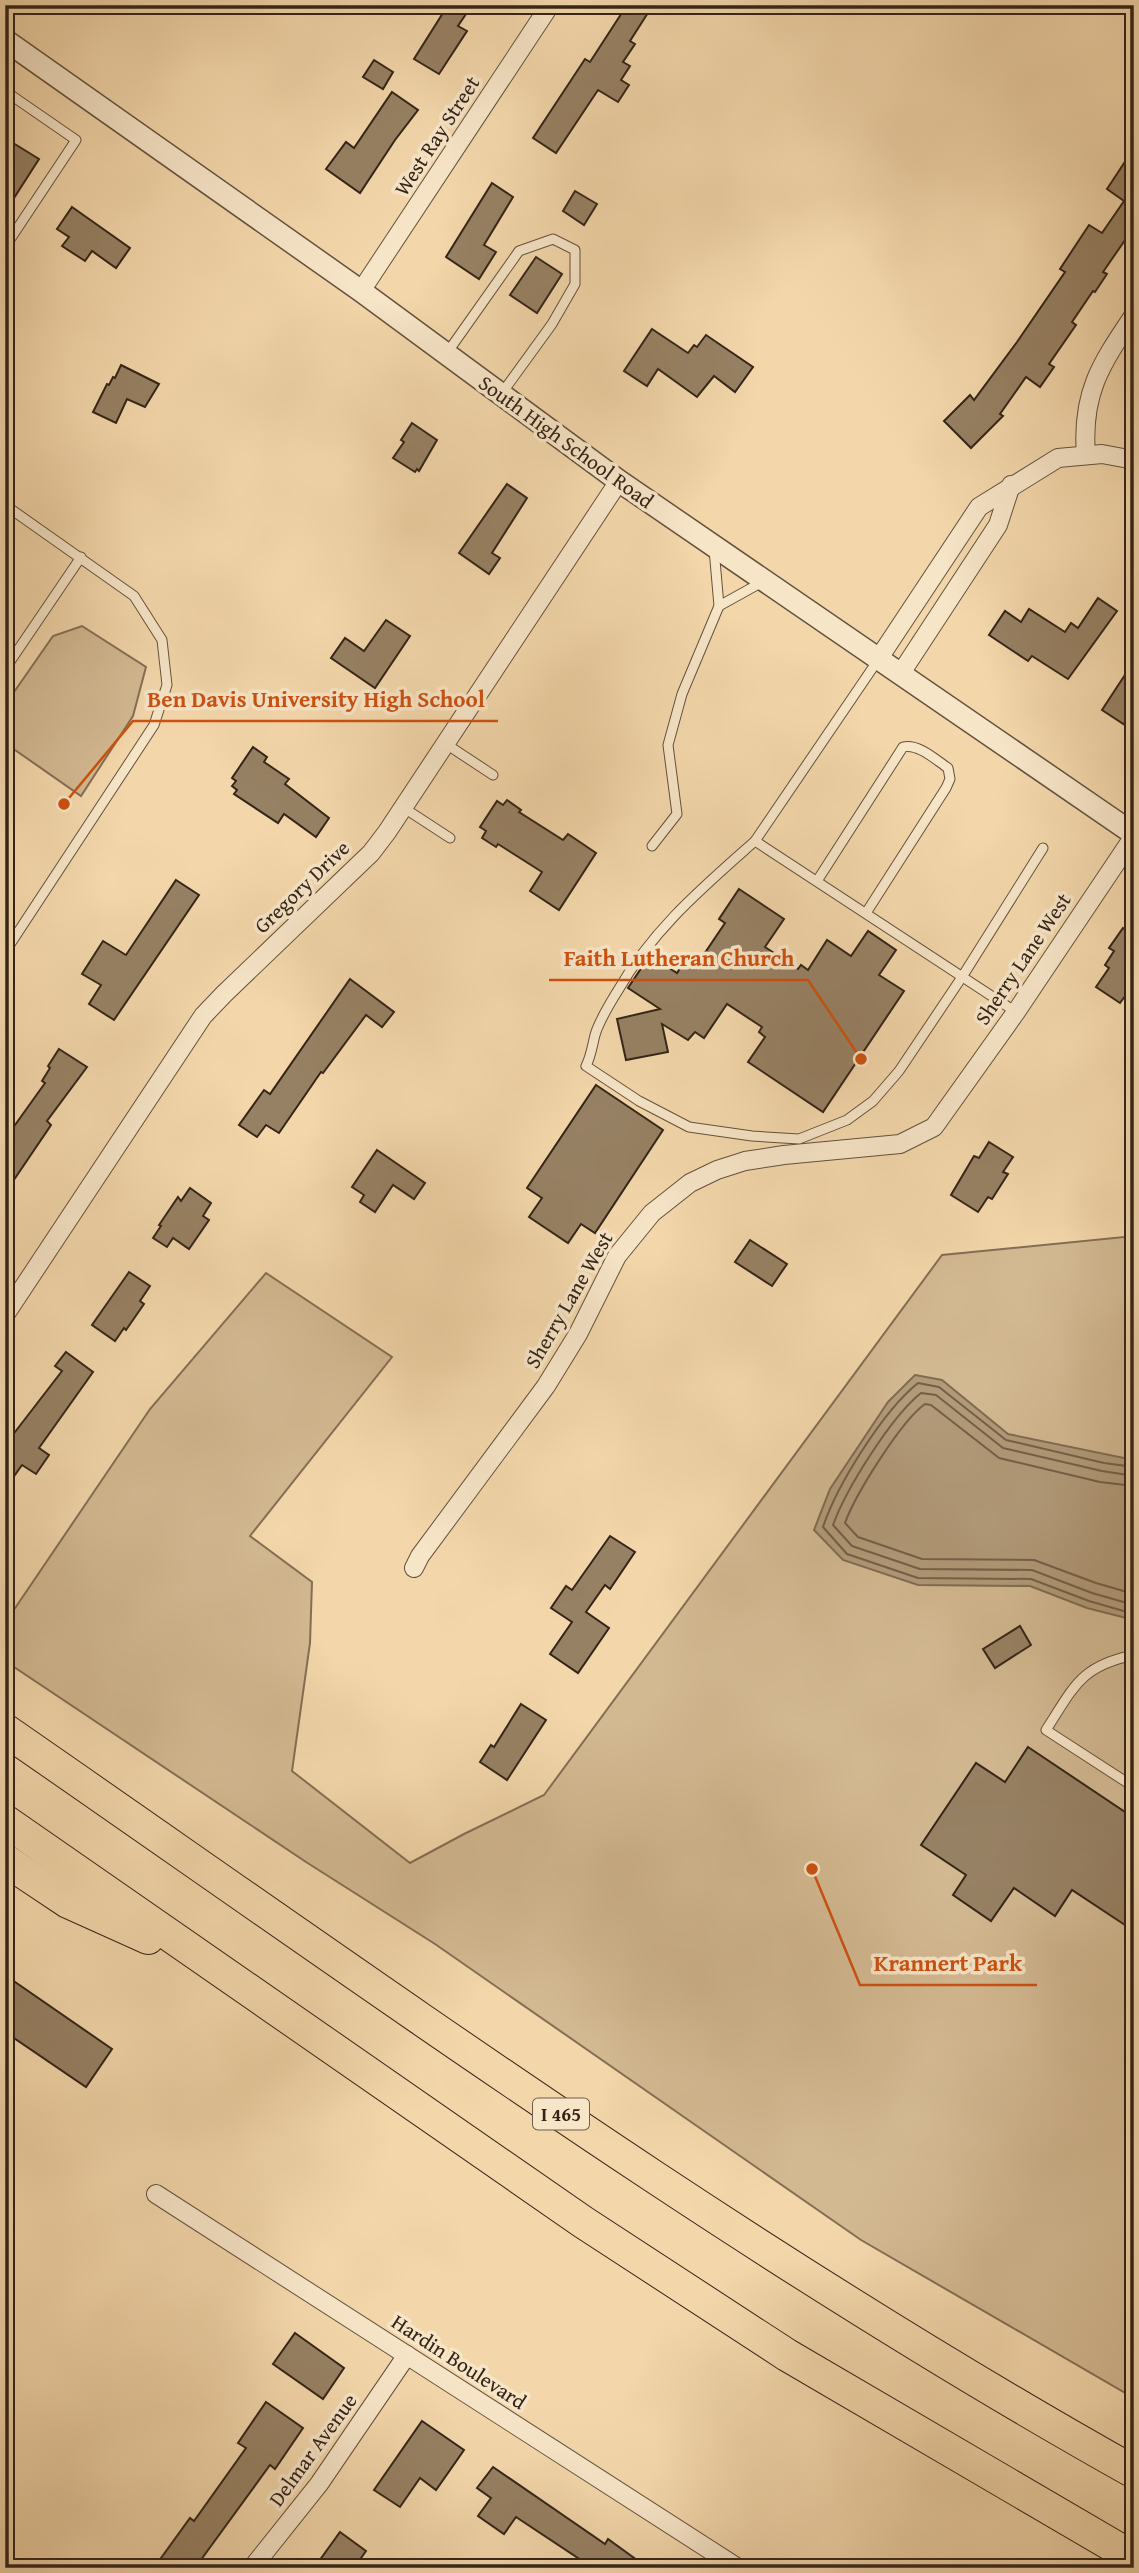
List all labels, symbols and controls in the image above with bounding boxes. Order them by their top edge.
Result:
street label: West Ray Street [386,69,487,202]
street label: South High School Road [472,367,661,516]
callout: Ben Davis University High School [133,677,498,721]
text: Ben Davis University High School [147,682,485,715]
street label: Gregory Drive [247,833,357,940]
street label: Sherry Lane West [967,886,1079,1031]
callout: Faith Lutheran Church [549,936,808,980]
text: Faith Lutheran Church [564,941,795,974]
street label: Sherry Lane West [517,1225,621,1374]
callout: Krannert Park [860,1941,1037,1985]
text: Krannert Park [874,1946,1023,1979]
road number: I 465 [533,2098,589,2130]
street label: Hardin Boulevard [386,2306,533,2417]
street label: Delmar Avenue [261,2387,364,2513]

